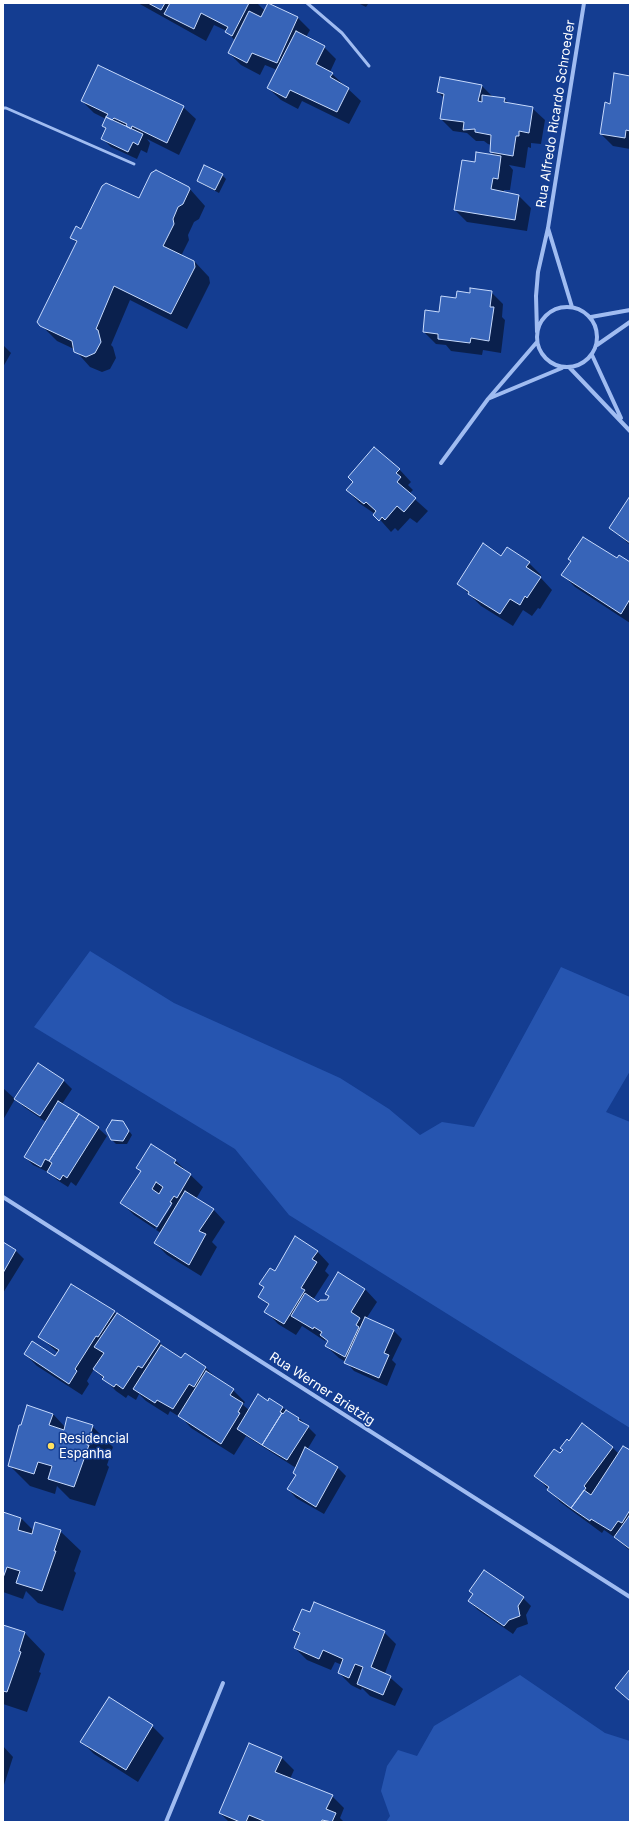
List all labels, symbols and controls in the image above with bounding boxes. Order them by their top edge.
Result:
street label: Rua Alfredo Ricardo Schroeder [533,19,579,209]
street label: Rua Werner Brietzig [266,1349,378,1429]
place label: Residencial Espanha [59,1431,129,1462]
marker: Residencial Espanha [46,1441,56,1451]

